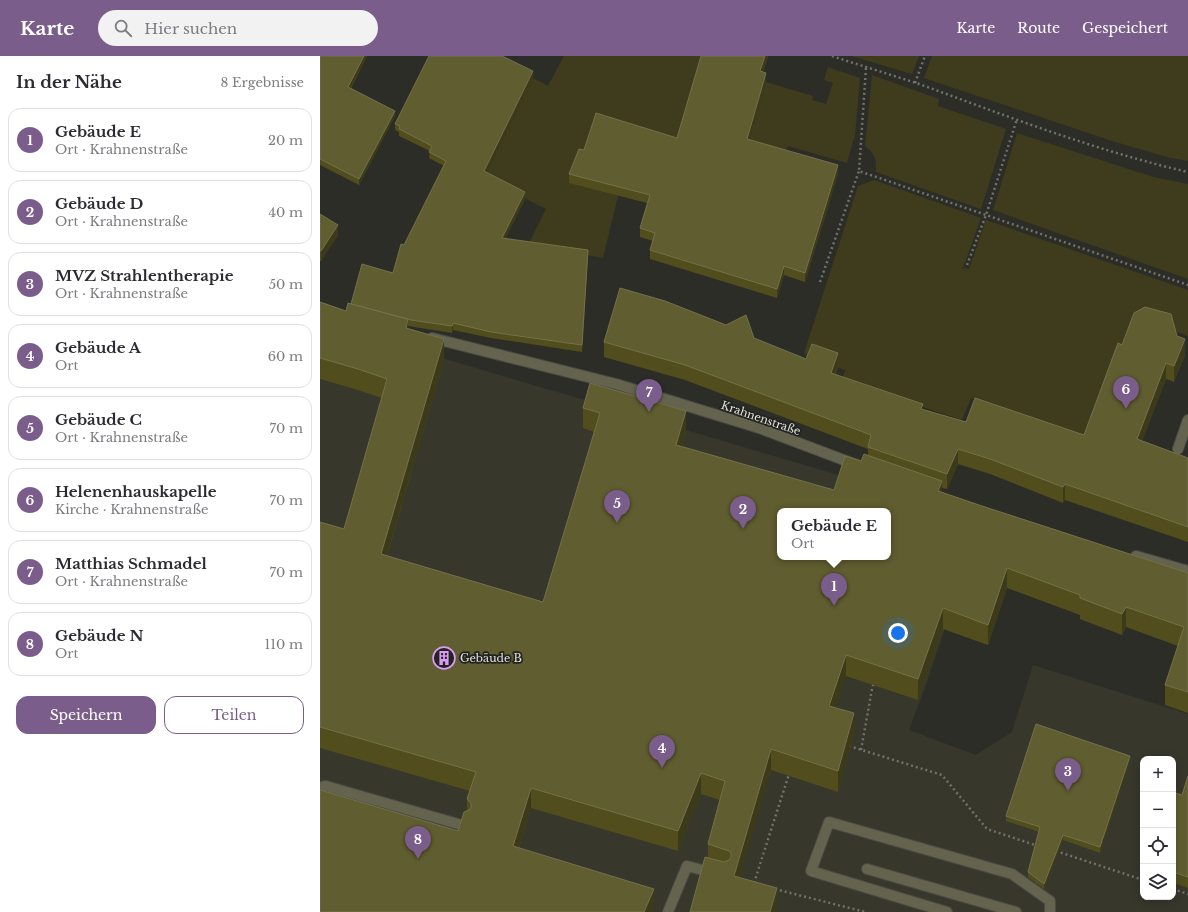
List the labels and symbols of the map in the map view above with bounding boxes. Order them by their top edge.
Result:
pin: 6 [1113,376,1139,409]
pin: 7 [636,379,662,412]
street label: Krahnenstraße [719,398,803,438]
pin: 5 [604,490,630,523]
pin: 2 [730,496,756,529]
pin: 1 [821,573,847,606]
your location [888,623,908,643]
building icon: Gebäude B [431,645,457,671]
place label: Gebäude B [460,651,522,665]
pin: 4 [649,735,675,768]
pin: 3 [1055,758,1081,791]
pin: 8 [405,826,431,859]

